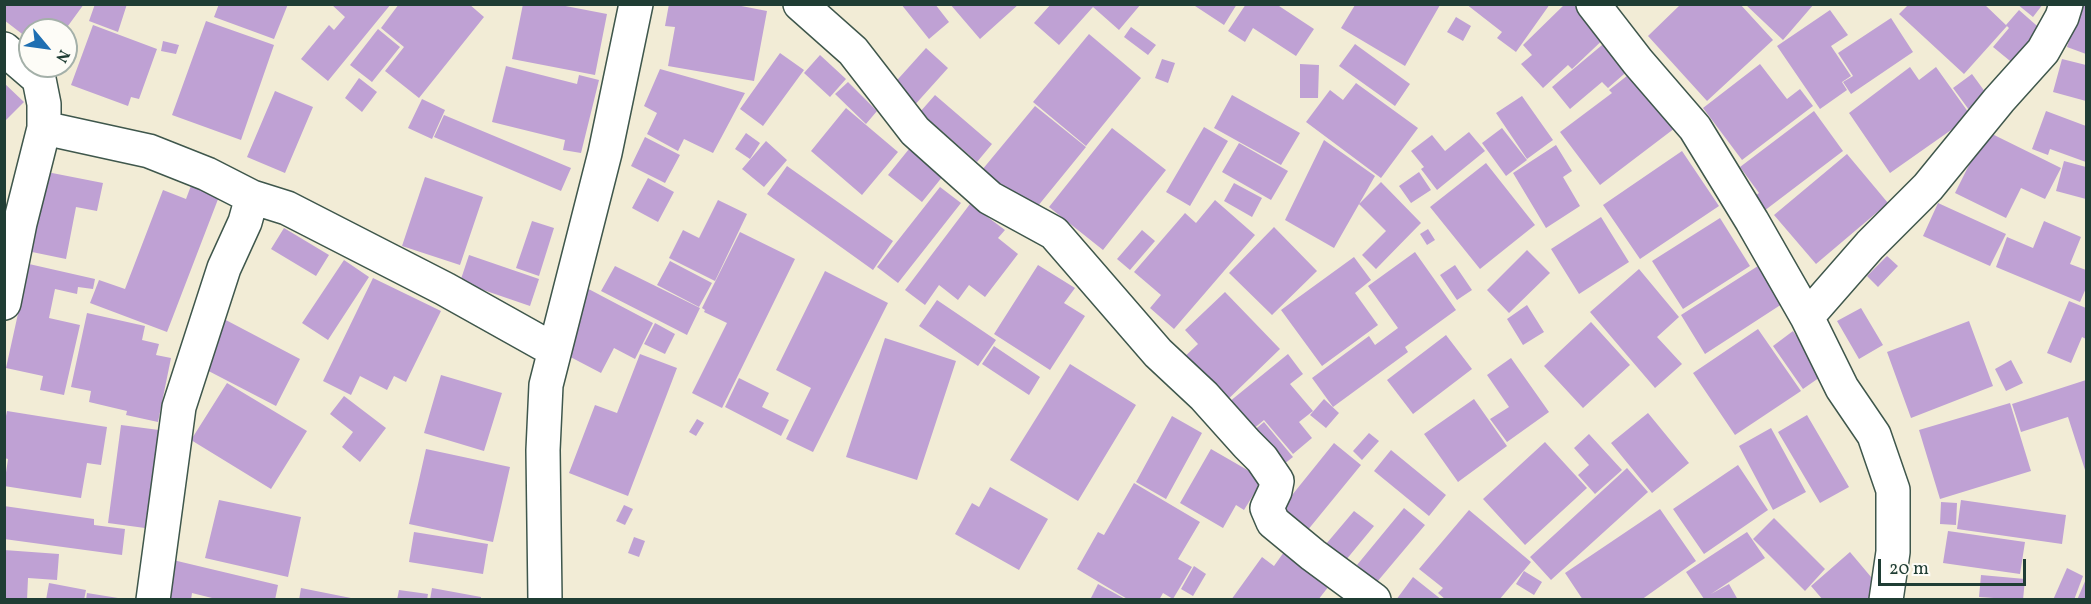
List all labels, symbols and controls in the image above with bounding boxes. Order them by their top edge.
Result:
north arrow [18,18,78,78]
text: N [50,45,74,66]
scale bar [1881,547,2030,585]
text: 20 m [1889,557,1929,582]

